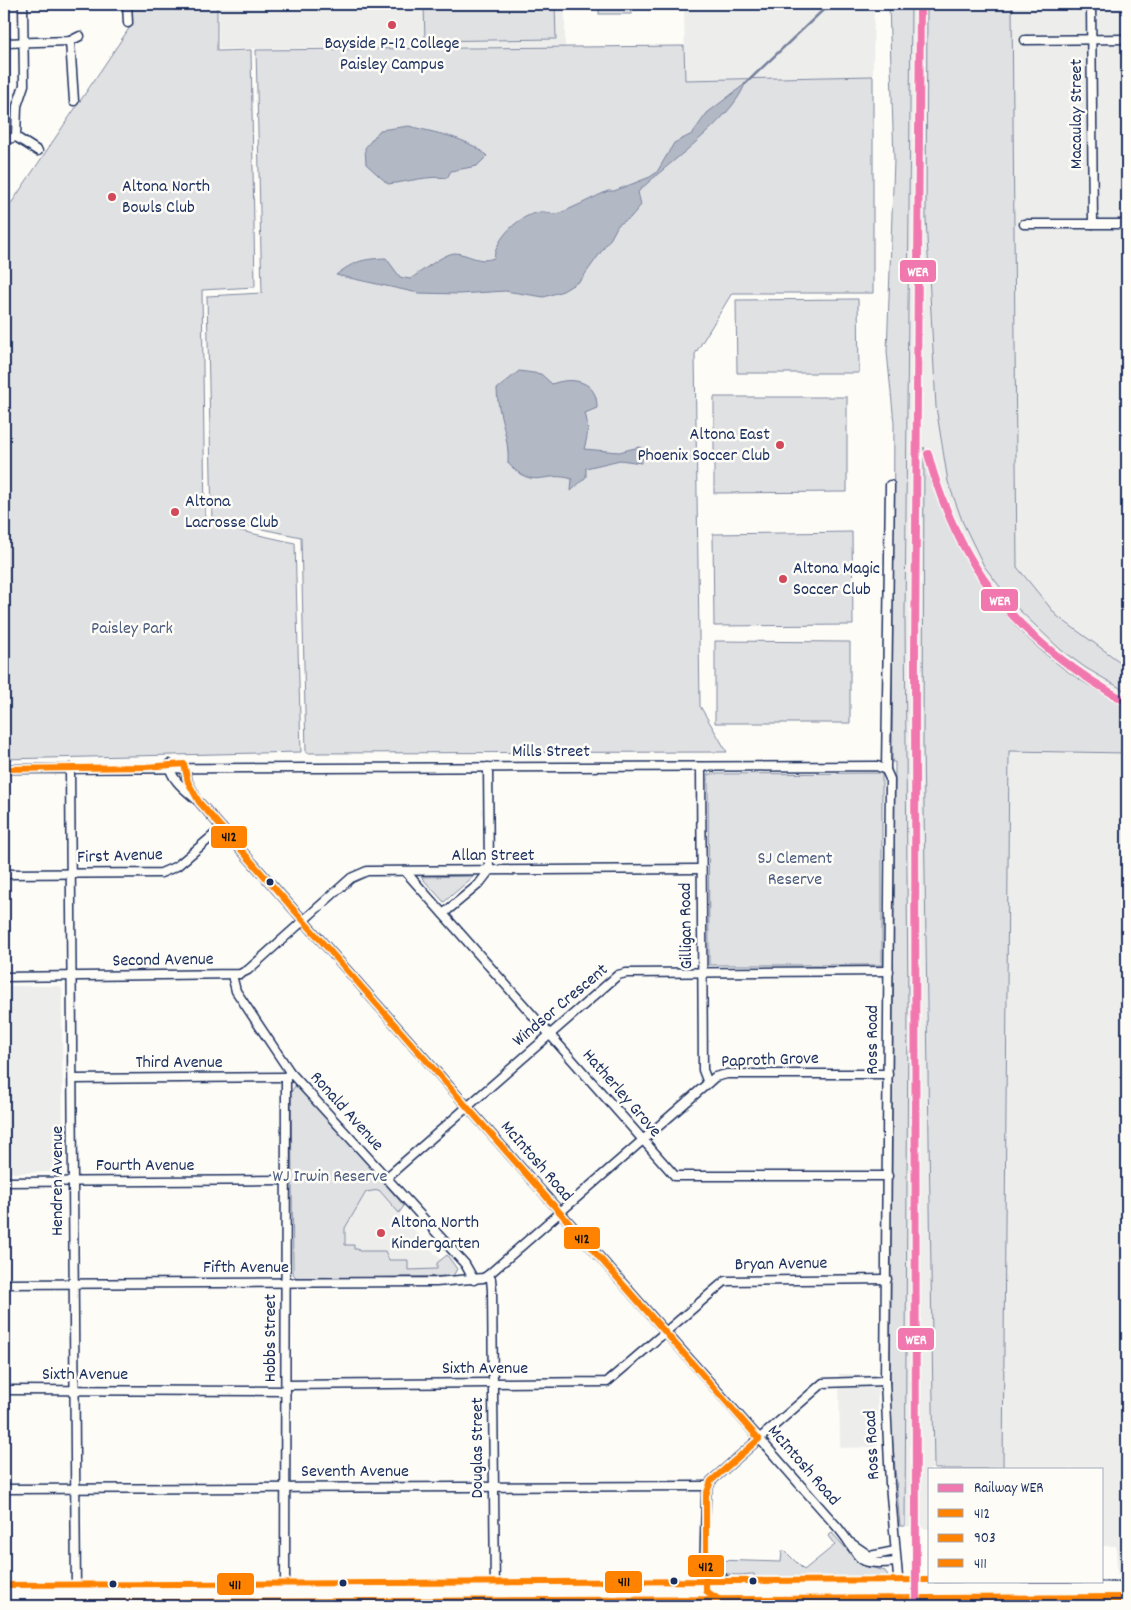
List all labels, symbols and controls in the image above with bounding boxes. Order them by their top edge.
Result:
marker: Bayside P-12 College Paisley Campus [386,19,398,31]
place label: Bayside P-12 College Paisley Campus [324,32,460,78]
street label: Macaulay Street [1065,58,1090,169]
place label: Altona North Bowls Club [122,175,210,221]
marker: Altona North Bowls Club [106,191,118,203]
line badge: WER [899,259,937,283]
text: WER [907,263,929,283]
place label: Altona East Phoenix Soccer Club [637,423,770,469]
marker: Altona East Phoenix Soccer Club [774,439,786,451]
place label: Altona Lacrosse Club [185,490,279,536]
marker: Altona Lacrosse Club [169,506,181,518]
place label: Altona Magic Soccer Club [793,557,880,603]
marker: Altona Magic Soccer Club [777,573,789,585]
line badge: WER [980,588,1019,612]
text: WER [989,592,1011,612]
park label: Paisley Park [91,617,173,642]
street label: Mills Street [512,740,590,765]
line badge: 412 [210,825,248,849]
text: 412 [222,828,237,848]
street label: First Avenue [77,843,163,871]
street label: Allan Street [451,844,535,869]
park label: SJ Clement Reserve [758,847,833,893]
unlabelled marker [265,877,275,887]
street label: Gilligan Road [674,882,700,970]
street label: Second Avenue [112,948,214,974]
street label: Windsor Crescent [508,958,614,1053]
street label: Ross Road [861,1005,886,1075]
street label: Hatherley Grove [575,1044,667,1144]
street label: Paproth Grove [721,1047,819,1075]
street label: Third Avenue [135,1051,223,1076]
street label: Ronald Avenue [303,1067,389,1157]
street label: McIntosh Road [494,1116,578,1208]
street label: Hendren Avenue [46,1126,71,1236]
street label: Fourth Avenue [96,1154,194,1179]
park label: WJ Irwin Reserve [273,1165,388,1190]
place label: Altona North Kindergarten [391,1211,480,1257]
line badge: 412 [563,1226,601,1250]
marker: Altona North Kindergarten [375,1227,387,1239]
text: 412 [575,1230,590,1250]
street label: Bryan Avenue [734,1252,828,1278]
street label: Fifth Avenue [203,1256,289,1281]
street label: Hobbs Street [259,1294,284,1382]
line badge: WER [897,1327,935,1351]
text: WER [905,1331,927,1351]
street label: Sixth Avenue [442,1357,528,1382]
street label: Sixth Avenue [42,1363,128,1388]
street label: Douglas Street [466,1397,491,1499]
street label: Ross Road [859,1410,887,1480]
street label: McIntosh Road [761,1420,845,1512]
street label: Seventh Avenue [301,1460,409,1485]
legend [928,1468,1104,1582]
text: Railway WER [974,1478,1044,1500]
text: 412 [974,1504,990,1526]
text: 903 [974,1528,996,1550]
line badge: 412 [687,1554,725,1578]
text: 411 [974,1554,987,1576]
text: 412 [699,1558,714,1578]
line badge: 411 [604,1570,643,1594]
line badge: 411 [216,1572,255,1596]
text: 411 [618,1573,630,1593]
text: 411 [229,1576,241,1596]
unlabelled marker [669,1576,679,1586]
unlabelled marker [748,1576,758,1586]
unlabelled marker [338,1578,348,1588]
unlabelled marker [108,1579,118,1589]

